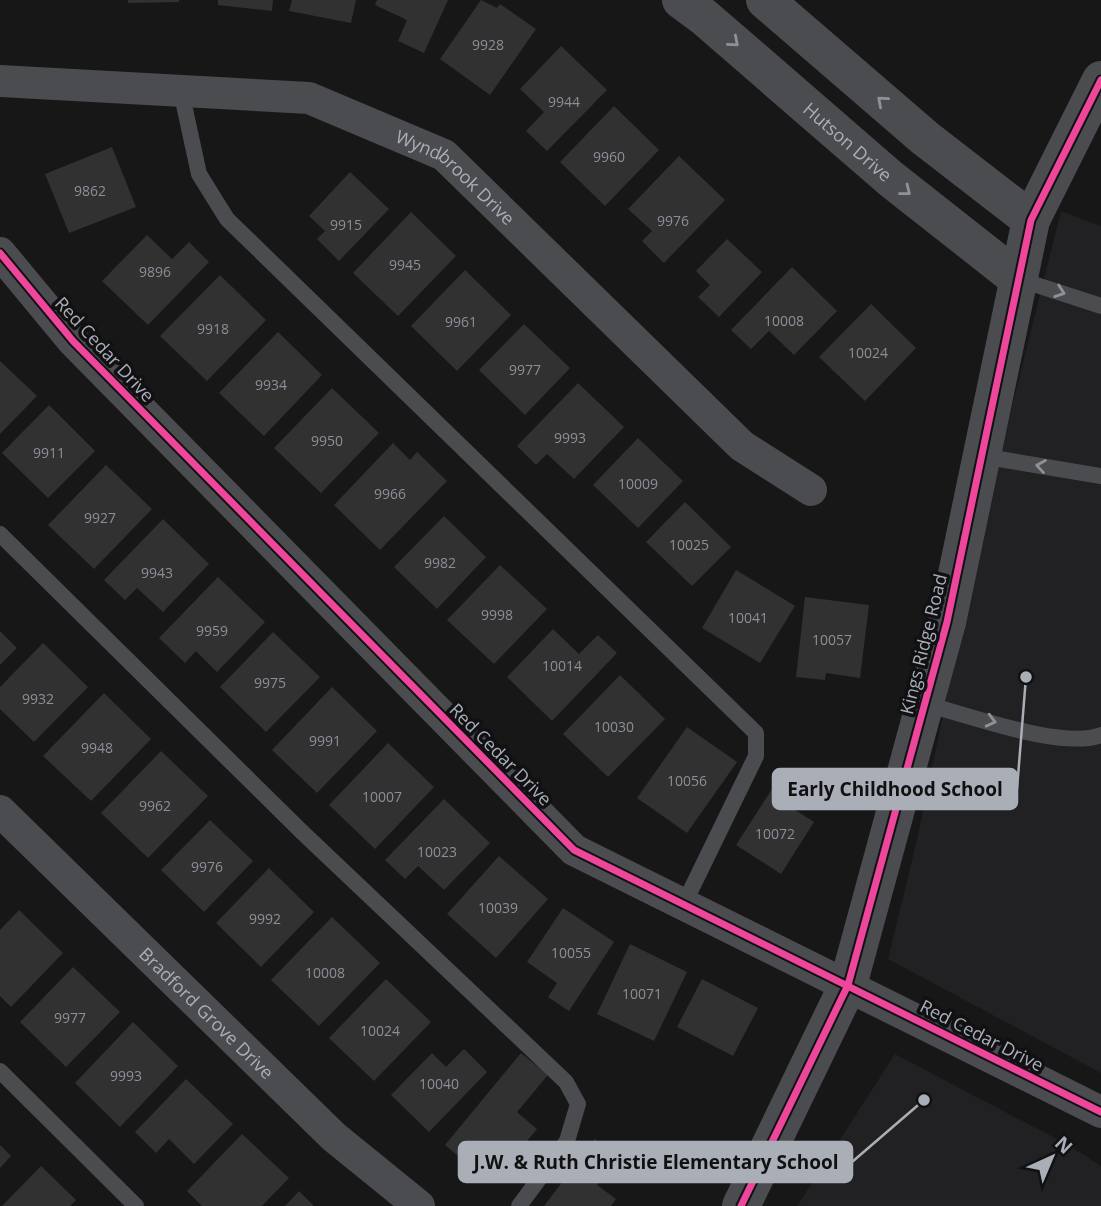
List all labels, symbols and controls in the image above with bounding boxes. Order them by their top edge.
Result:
one-way arrow [726,34,739,46]
house number: 9928 [472,35,504,54]
house number: 9944 [548,92,580,111]
street label: Hutson Drive [798,97,897,187]
one-way arrow [877,97,890,109]
street label: Wyndbrook Drive [392,124,520,230]
house number: 9960 [593,147,625,166]
house number: 9862 [74,181,106,200]
one-way arrow [899,182,911,195]
house number: 9976 [657,211,689,230]
house number: 9915 [330,215,362,234]
house number: 9945 [389,255,421,274]
house number: 9896 [139,262,171,281]
one-way arrow [1053,284,1065,299]
street label: Red Cedar Drive [50,291,160,407]
house number: 10008 [764,311,804,330]
house number: 9961 [445,312,477,331]
house number: 9918 [197,319,229,338]
house number: 10024 [848,343,888,362]
house number: 9977 [509,360,541,379]
house number: 9934 [255,375,287,394]
house number: 9993 [554,428,586,447]
house number: 9950 [311,431,343,450]
house number: 9911 [33,443,65,462]
one-way arrow [1035,459,1047,474]
house number: 10009 [618,474,658,493]
house number: 9966 [374,484,406,503]
house number: 9927 [84,508,116,527]
house number: 10025 [669,535,709,554]
house number: 9982 [424,553,456,572]
house number: 9943 [141,563,173,582]
street label: Kings Ridge Road [894,571,952,717]
house number: 9998 [481,605,513,624]
house number: 10041 [728,608,768,627]
house number: 9959 [196,621,228,640]
house number: 10057 [812,630,852,649]
house number: 10014 [542,656,582,675]
house number: 9975 [254,673,286,692]
house number: 9932 [22,689,54,708]
street label: Red Cedar Drive [445,698,557,810]
one-way arrow [985,713,997,727]
house number: 10030 [594,717,634,736]
house number: 9991 [309,731,341,750]
house number: 9948 [81,738,113,757]
callout: Early Childhood School [773,769,1017,809]
house number: 10056 [667,771,707,790]
text: Early Childhood School [787,776,1003,802]
house number: 10007 [362,787,402,806]
house number: 9962 [139,796,171,815]
house number: 10072 [755,824,795,843]
house number: 10023 [417,842,457,861]
house number: 9976 [191,857,223,876]
house number: 10039 [478,898,518,917]
house number: 9992 [249,909,281,928]
street label: Bradford Grove Drive [134,942,279,1084]
house number: 10055 [551,943,591,962]
house number: 10008 [305,963,345,982]
house number: 10071 [622,984,662,1003]
street label: Red Cedar Drive [916,994,1048,1076]
house number: 9977 [54,1008,86,1027]
house number: 10024 [360,1021,400,1040]
house number: 9993 [110,1066,142,1085]
house number: 10040 [419,1074,459,1093]
north arrow [1017,1122,1087,1192]
text: N [1049,1130,1078,1159]
callout: J.W. & Ruth Christie Elementary School [459,1142,852,1182]
text: J.W. & Ruth Christie Elementary School [471,1149,839,1175]

